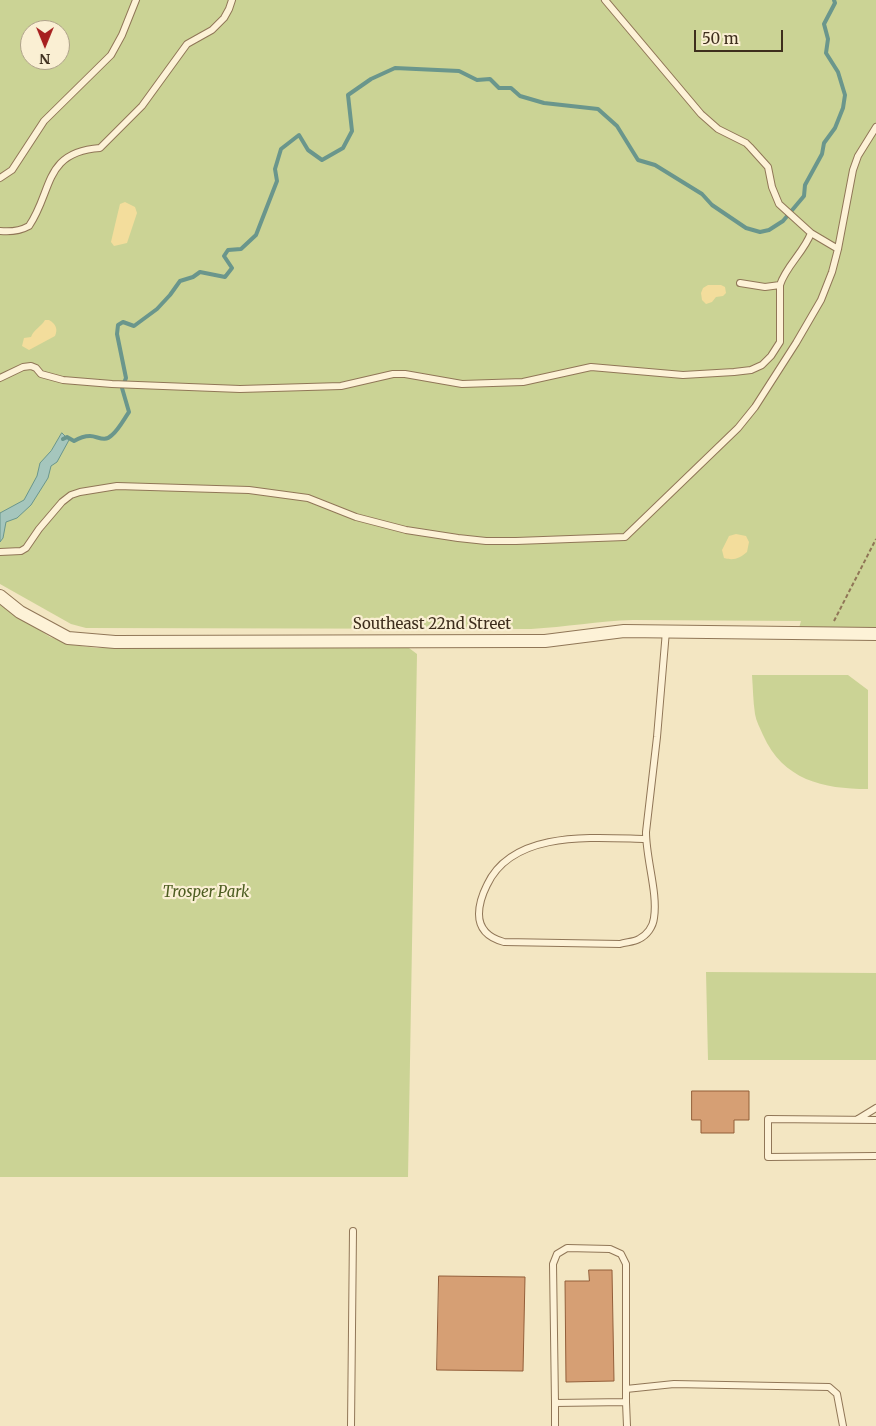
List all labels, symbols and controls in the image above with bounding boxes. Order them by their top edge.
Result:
north arrow [20,20,70,70]
scale bar [696,20,785,52]
text: 50 m [702,29,739,48]
text: N [39,50,51,68]
street label: Southeast 22nd Street [353,616,511,634]
park label: Trosper Park [163,884,249,902]

